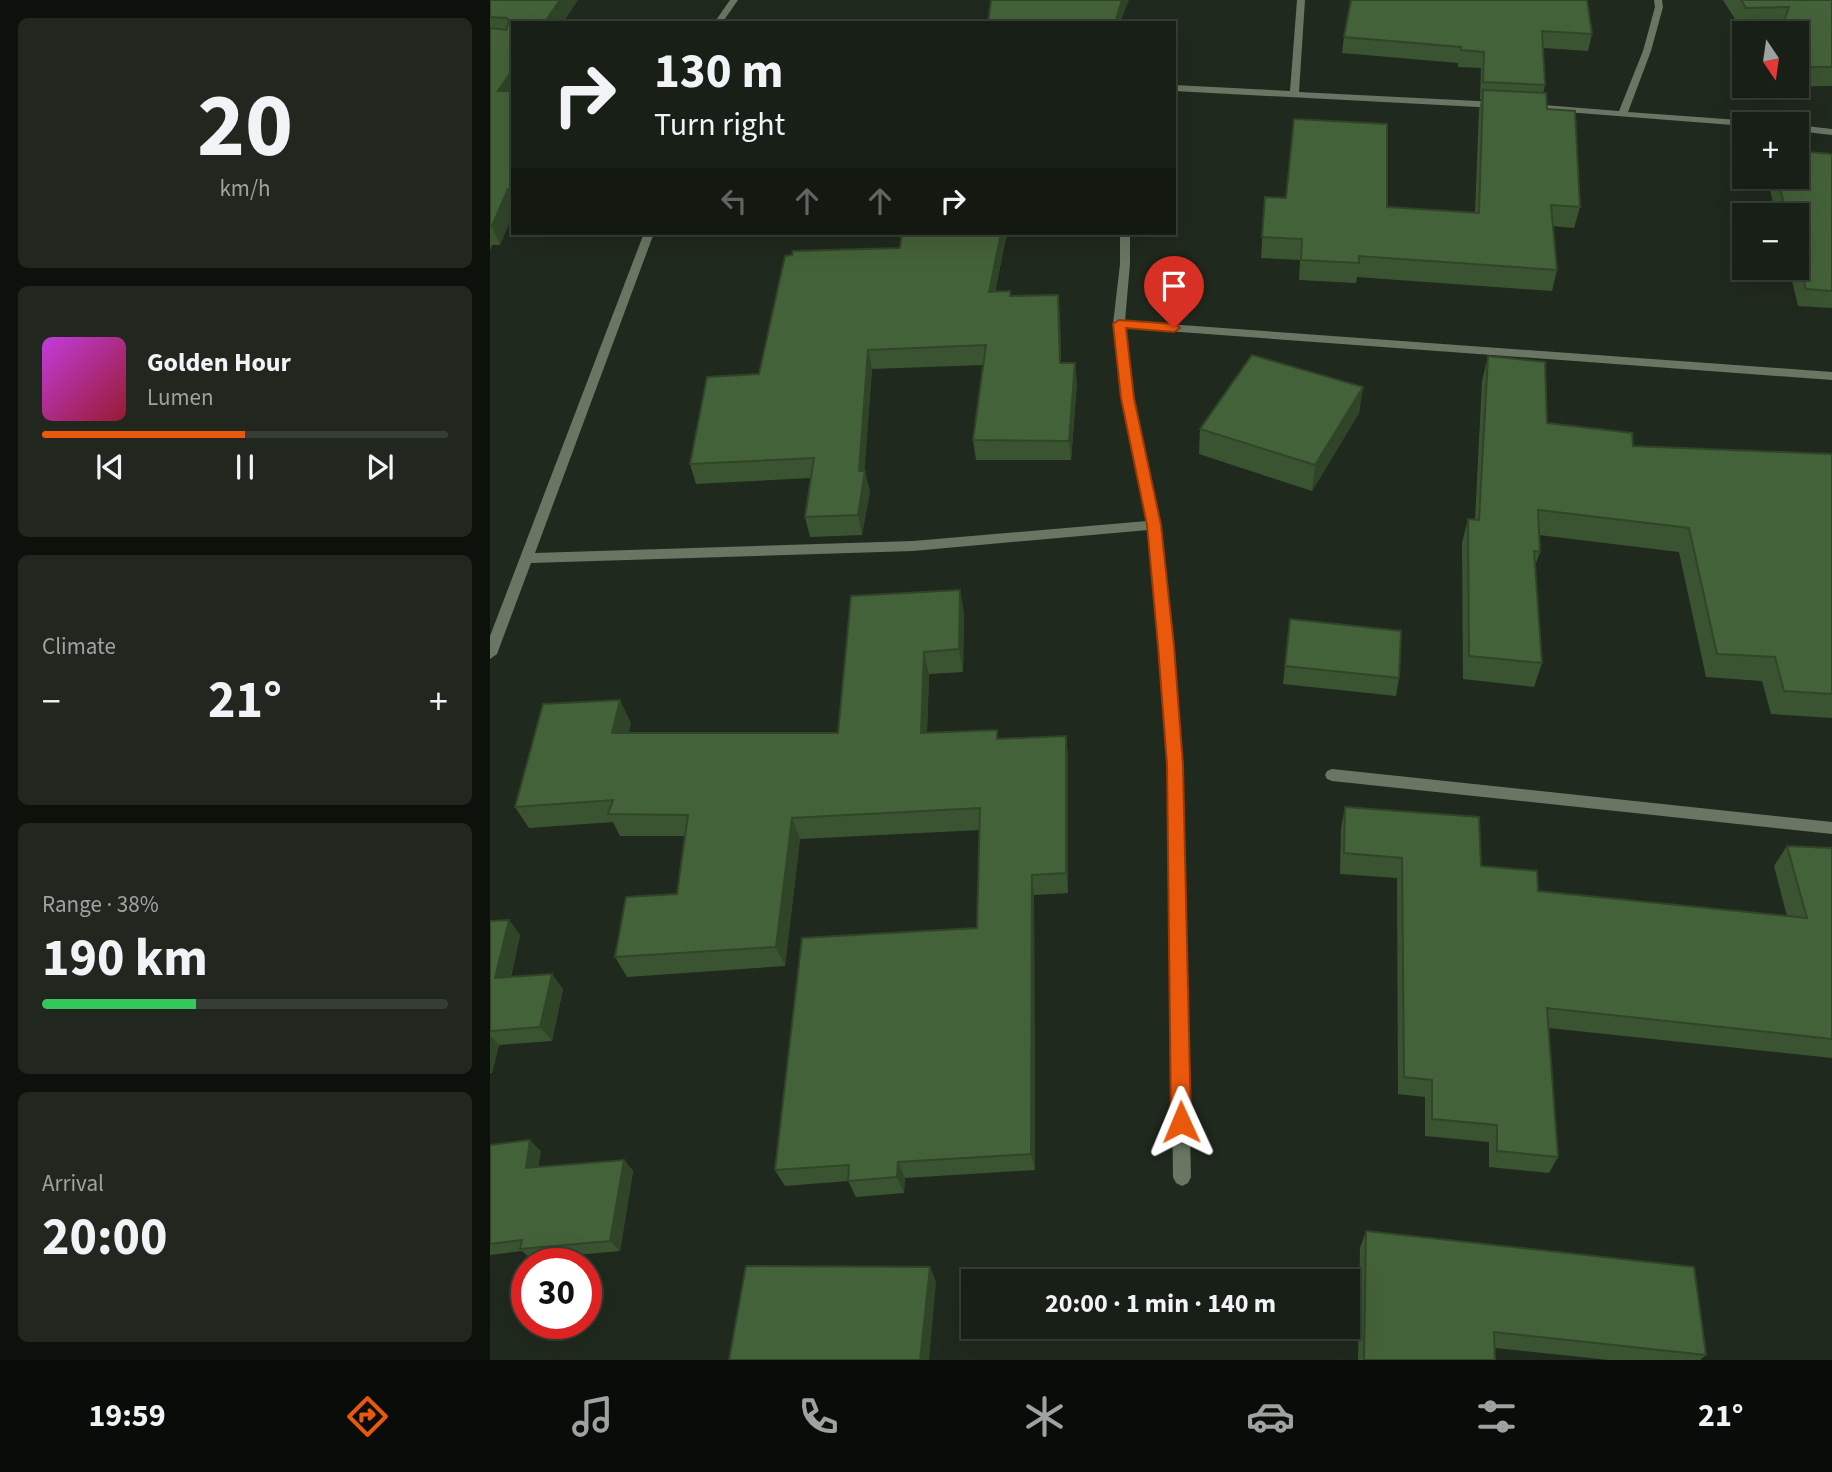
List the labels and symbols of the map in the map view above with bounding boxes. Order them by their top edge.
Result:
north arrow [1732,21,1810,98]
pin [1144,256,1204,328]
position arrow [1144,1085,1218,1159]
speed limit sign: 30 [511,1248,602,1339]

